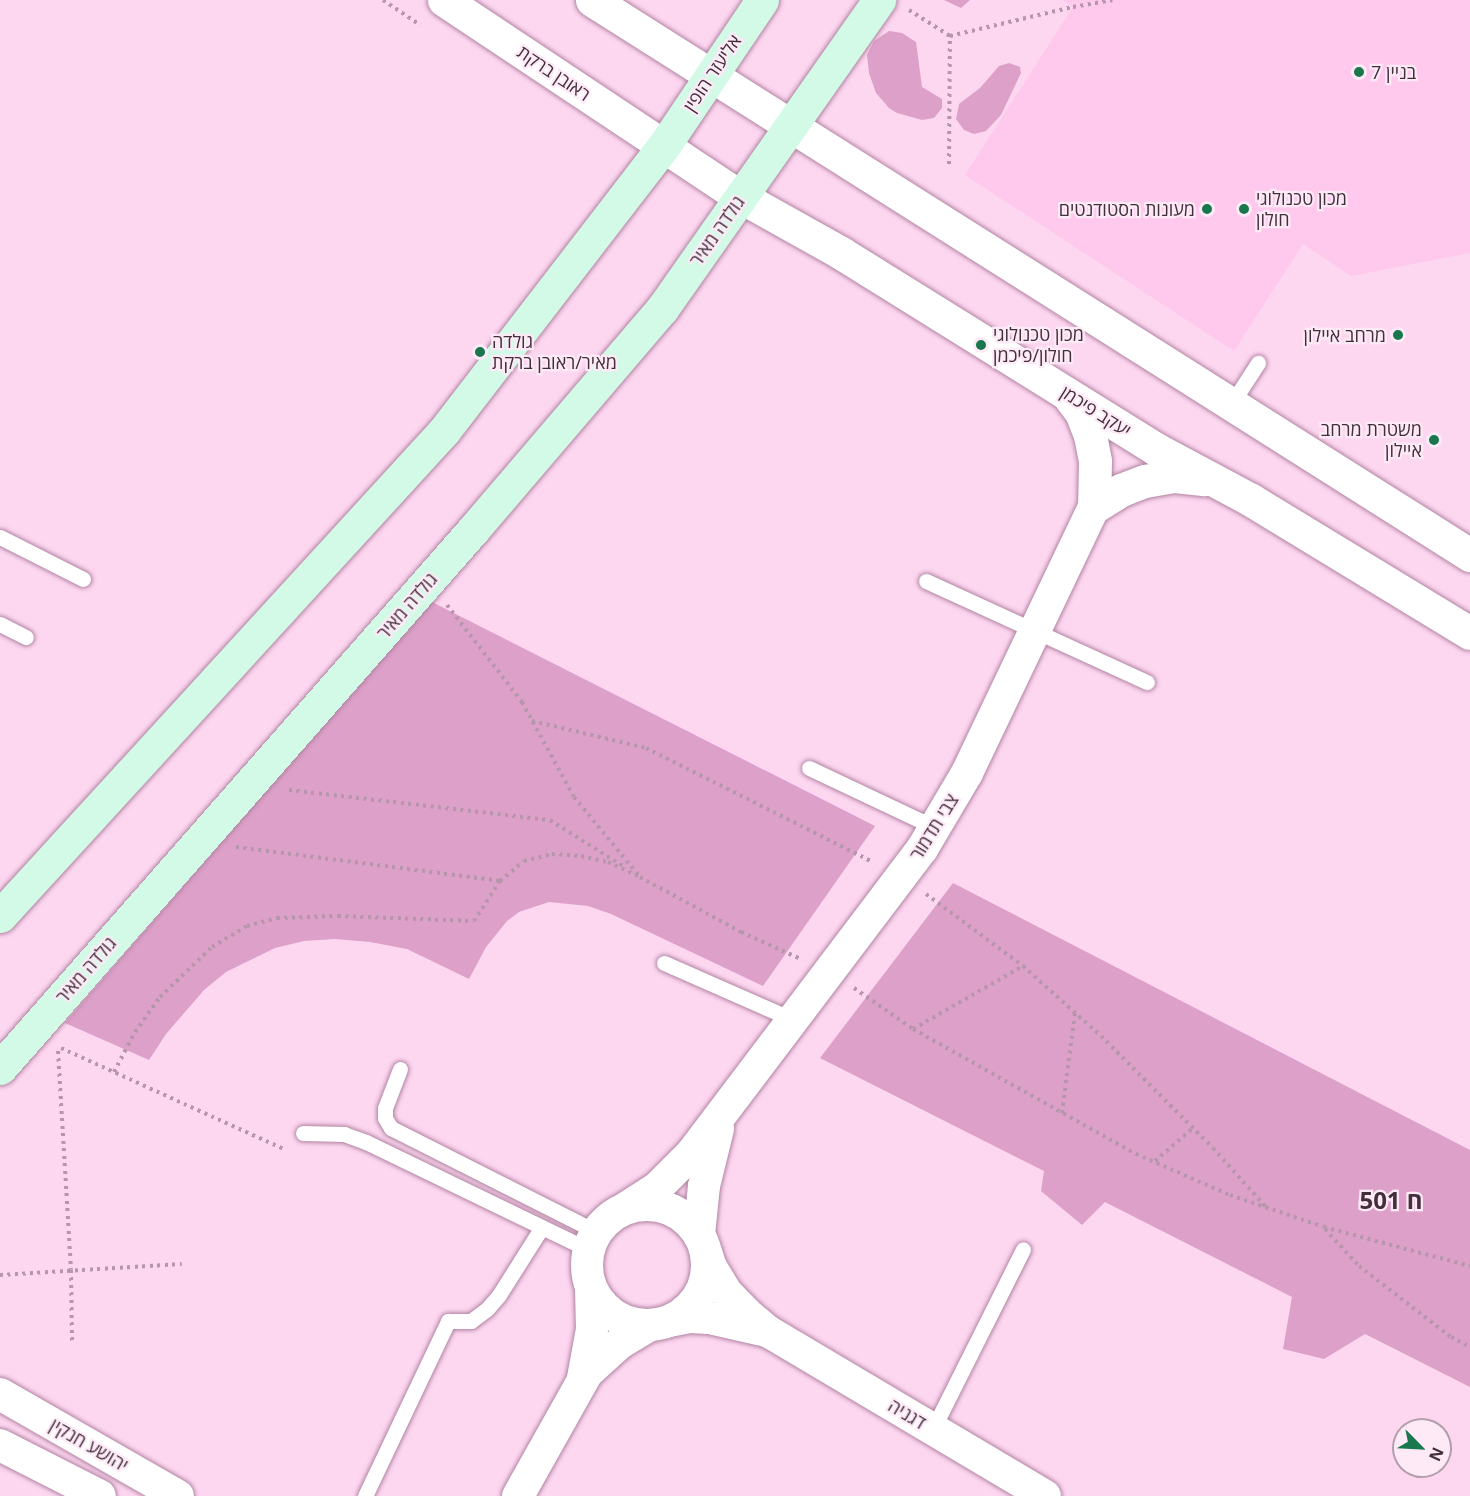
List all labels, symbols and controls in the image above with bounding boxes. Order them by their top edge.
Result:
street label: אליעזר הופין [678,30,746,116]
street label: ראובן ברקת [513,41,595,105]
place label: בניין 7 [1371,61,1416,83]
marker: בניין 7 [1352,65,1366,79]
place label: מכון טכנולוגי חולון [1256,188,1347,230]
street label: גולדה מאיר [685,192,749,270]
place label: מעונות הסטודנטים [1059,198,1195,220]
marker: מעונות הסטודנטים [1200,202,1214,216]
marker: מכון טכנולוגי חולון [1237,202,1251,216]
place label: מכון טכנולוגי חולון/פיכמן [993,324,1084,366]
place label: מרחב איילון [1303,324,1386,346]
marker: מרחב איילון [1391,328,1405,342]
place label: גולדה מאיר/ראובן ברקת [492,331,617,374]
marker: מכון טכנולוגי חולון/פיכמן [974,338,988,352]
marker: גולדה מאיר/ראובן ברקת [473,345,487,359]
street label: יעקב פיכמן [1057,381,1135,441]
place label: משטרת מרחב איילון [1321,419,1422,462]
marker: משטרת מרחב איילון [1427,433,1441,447]
street label: גולדה מאיר [372,568,442,644]
street label: צבי תדמור [905,790,963,864]
street label: גולדה מאיר [51,932,121,1008]
district label: ח 501 [1359,1186,1423,1214]
street label: דגניה [884,1395,930,1433]
street label: יהושע חנקין [46,1414,132,1476]
north arrow [1392,1418,1452,1478]
text: N [1424,1444,1449,1465]

